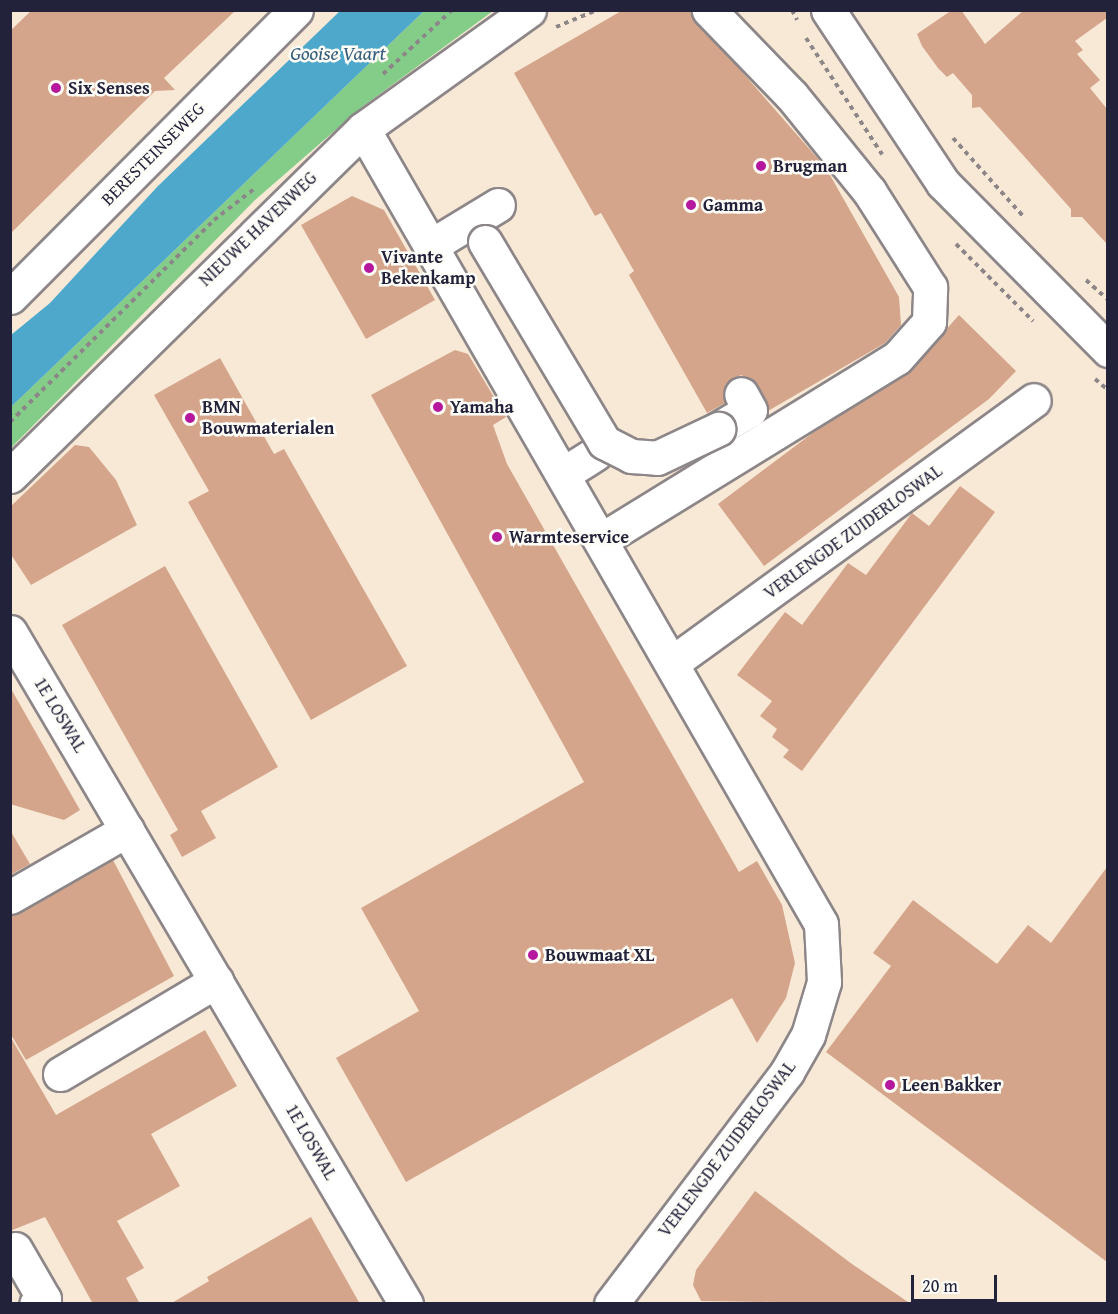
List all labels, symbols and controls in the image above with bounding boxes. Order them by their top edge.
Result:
water label: Gooise Vaart [290,40,386,64]
place label: Six Senses [68,77,150,99]
marker: Six Senses [49,81,63,95]
street label: BERESTEINSEWEG [97,98,209,210]
place label: Brugman [773,155,847,177]
marker: Brugman [754,159,768,173]
street label: NIEUWE HAVENWEG [194,167,322,291]
place label: Gamma [703,194,763,216]
marker: Gamma [684,198,698,212]
place label: Vivante Bekenkamp [381,247,475,290]
marker: Vivante Bekenkamp [362,261,376,275]
place label: Yamaha [450,396,514,418]
place label: BMN Bouwmaterialen [202,397,334,440]
marker: Yamaha [431,400,445,414]
marker: BMN Bouwmaterialen [183,411,197,425]
street label: VERLENGDE ZUIDERLOSWAL [760,460,946,604]
place label: Warmteservice [509,526,629,548]
marker: Warmteservice [490,530,504,544]
street label: 1E LOSWAL [29,674,91,756]
place label: Bouwmaat XL [545,944,654,966]
marker: Bouwmaat XL [526,948,540,962]
street label: VERLENGDE ZUIDERLOSWAL [654,1057,800,1241]
place label: Leen Bakker [902,1074,1001,1096]
marker: Leen Bakker [883,1078,897,1092]
street label: 1E LOSWAL [281,1100,341,1184]
scale bar [914,1263,1000,1301]
text: 20 m [922,1272,958,1299]

